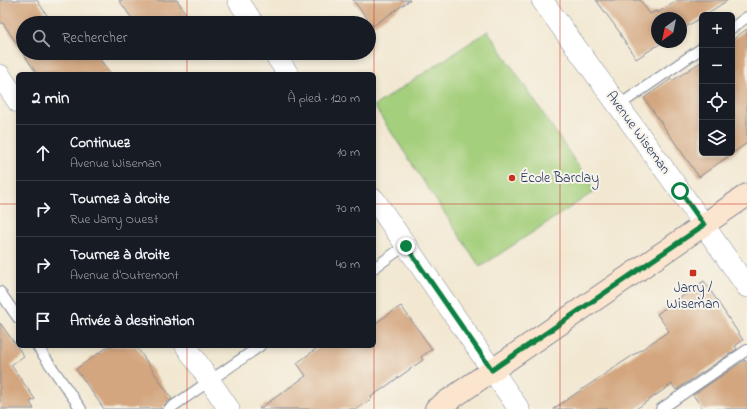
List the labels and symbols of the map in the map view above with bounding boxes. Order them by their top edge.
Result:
north arrow [651,12,687,48]
street label: Avenue Wiseman [601,87,675,179]
place label: École Barclay [520,168,599,190]
marker: École Barclay [507,173,517,183]
route start [671,182,689,200]
route end [397,237,415,255]
marker: Jarry / Wiseman [688,268,698,278]
place label: Jarry / Wiseman [667,278,719,315]

